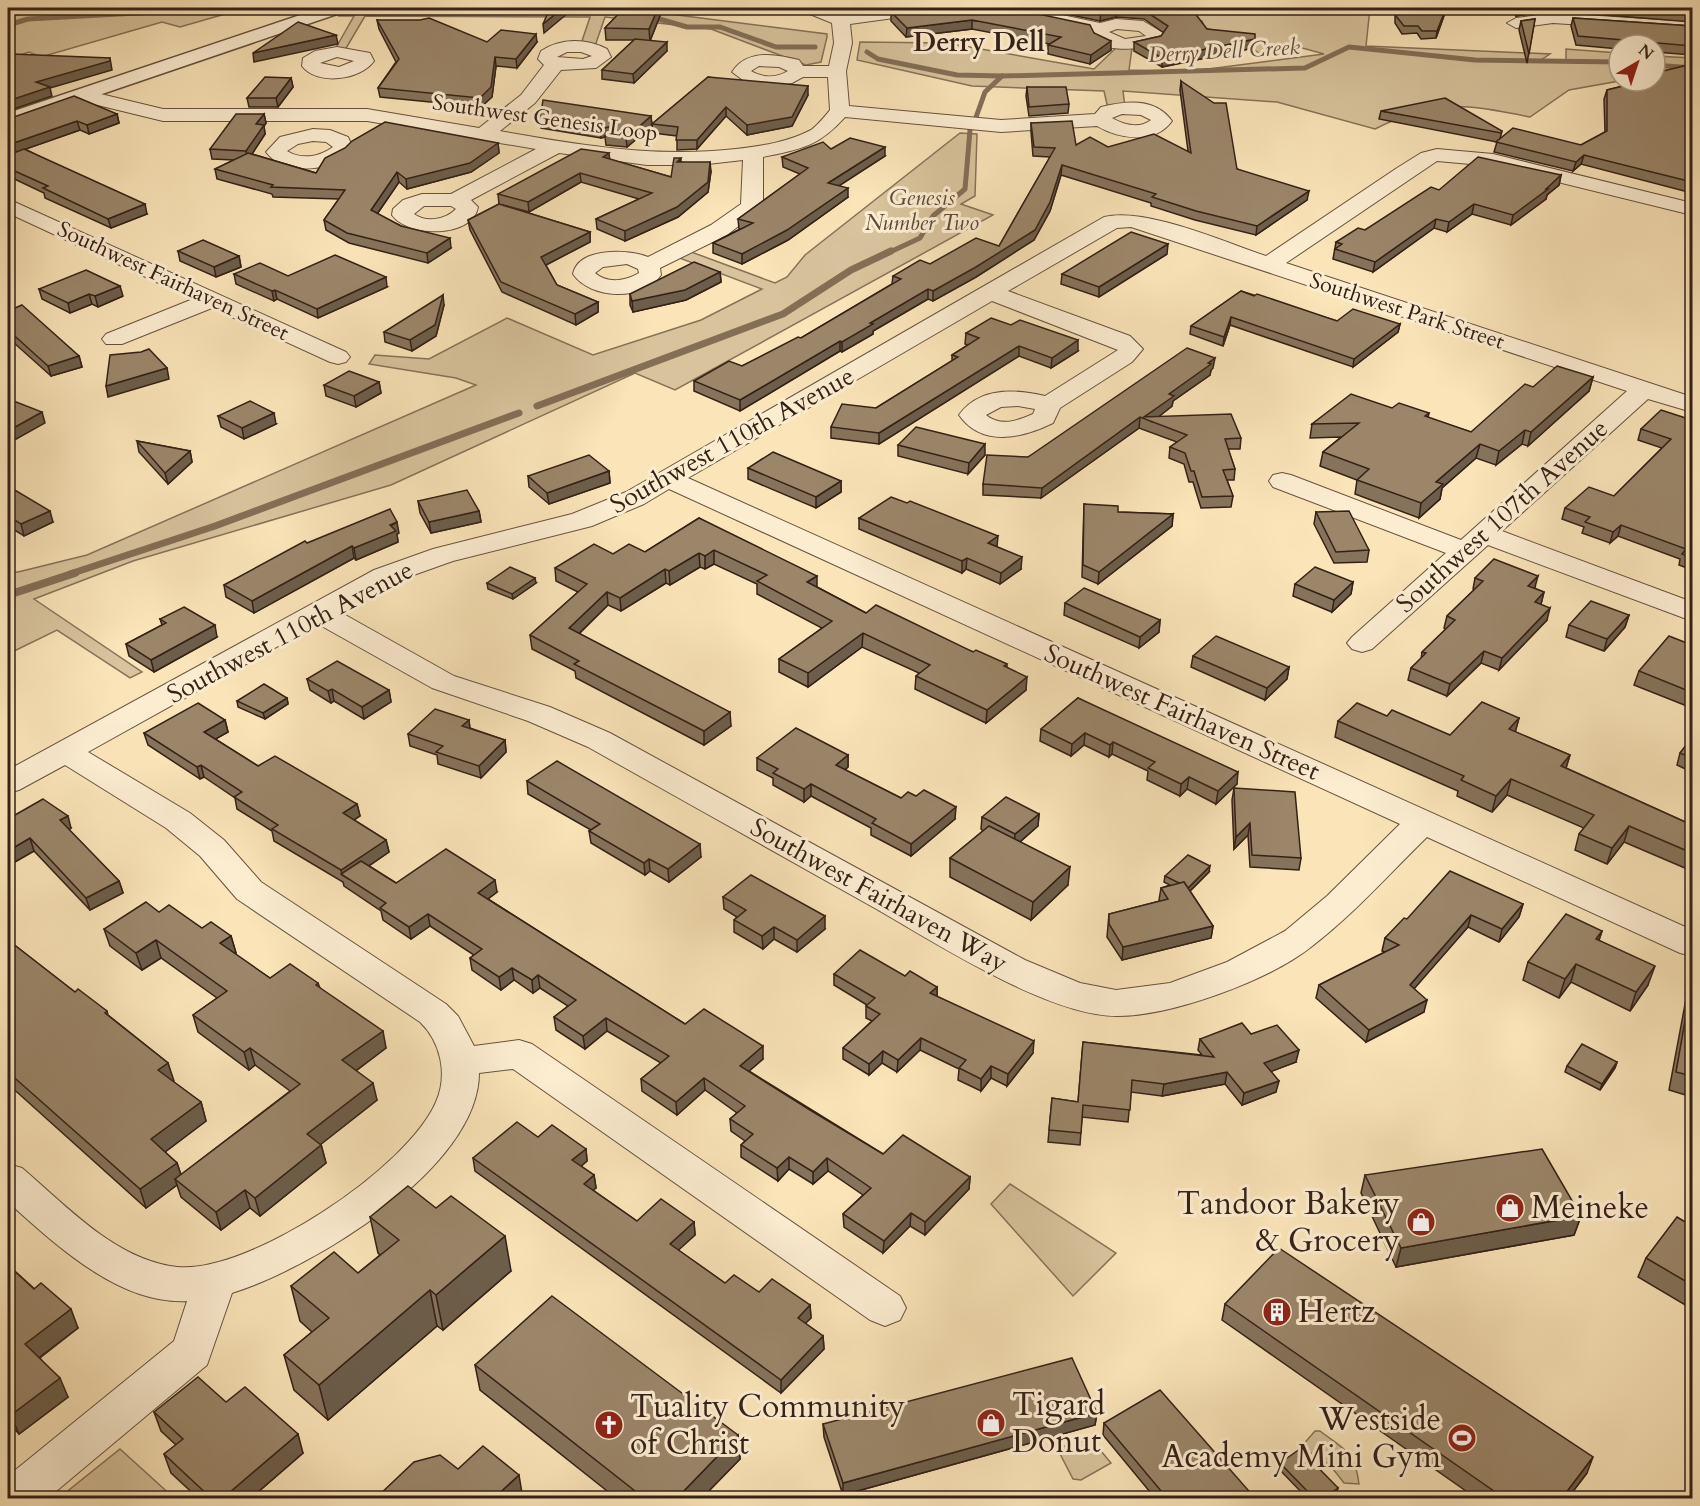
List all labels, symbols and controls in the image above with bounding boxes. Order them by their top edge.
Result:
district label: Derry Dell [913,24,1045,61]
water label: Derry Dell Creek [1147,32,1301,70]
north arrow [1607,33,1667,93]
text: N [1633,39,1658,65]
street label: Southwest Genesis Loop [430,87,660,149]
park label: Genesis Number Two [865,183,979,238]
street label: Southwest Fairhaven Street [52,214,294,348]
street label: Southwest Park Street [1306,265,1508,357]
street label: Southwest 110th Avenue [604,358,860,522]
street label: Southwest 107th Avenue [1388,411,1616,621]
street label: Southwest 110th Avenue [161,552,419,712]
street label: Southwest Fairhaven Street [1039,635,1325,789]
street label: Southwest Fairhaven Way [744,810,1014,981]
place label: Tandoor Bakery & Grocery [1177,1182,1400,1263]
place label: Meineke [1531,1186,1649,1230]
shop icon: Meineke [1494,1192,1526,1224]
shop icon: Tandoor Bakery & Grocery [1405,1206,1437,1238]
place label: Hertz [1298,1290,1375,1334]
building icon: Hertz [1261,1296,1293,1328]
place label: Tigard Donut [1012,1383,1105,1464]
place label: Tuality Community of Christ [630,1385,905,1466]
place label: Westside Academy Mini Gym [1161,1398,1441,1479]
shop icon: Tigard Donut [975,1407,1007,1439]
church icon: Tuality Community of Christ [593,1409,625,1441]
sports icon: Westside Academy Mini Gym [1446,1422,1478,1454]

